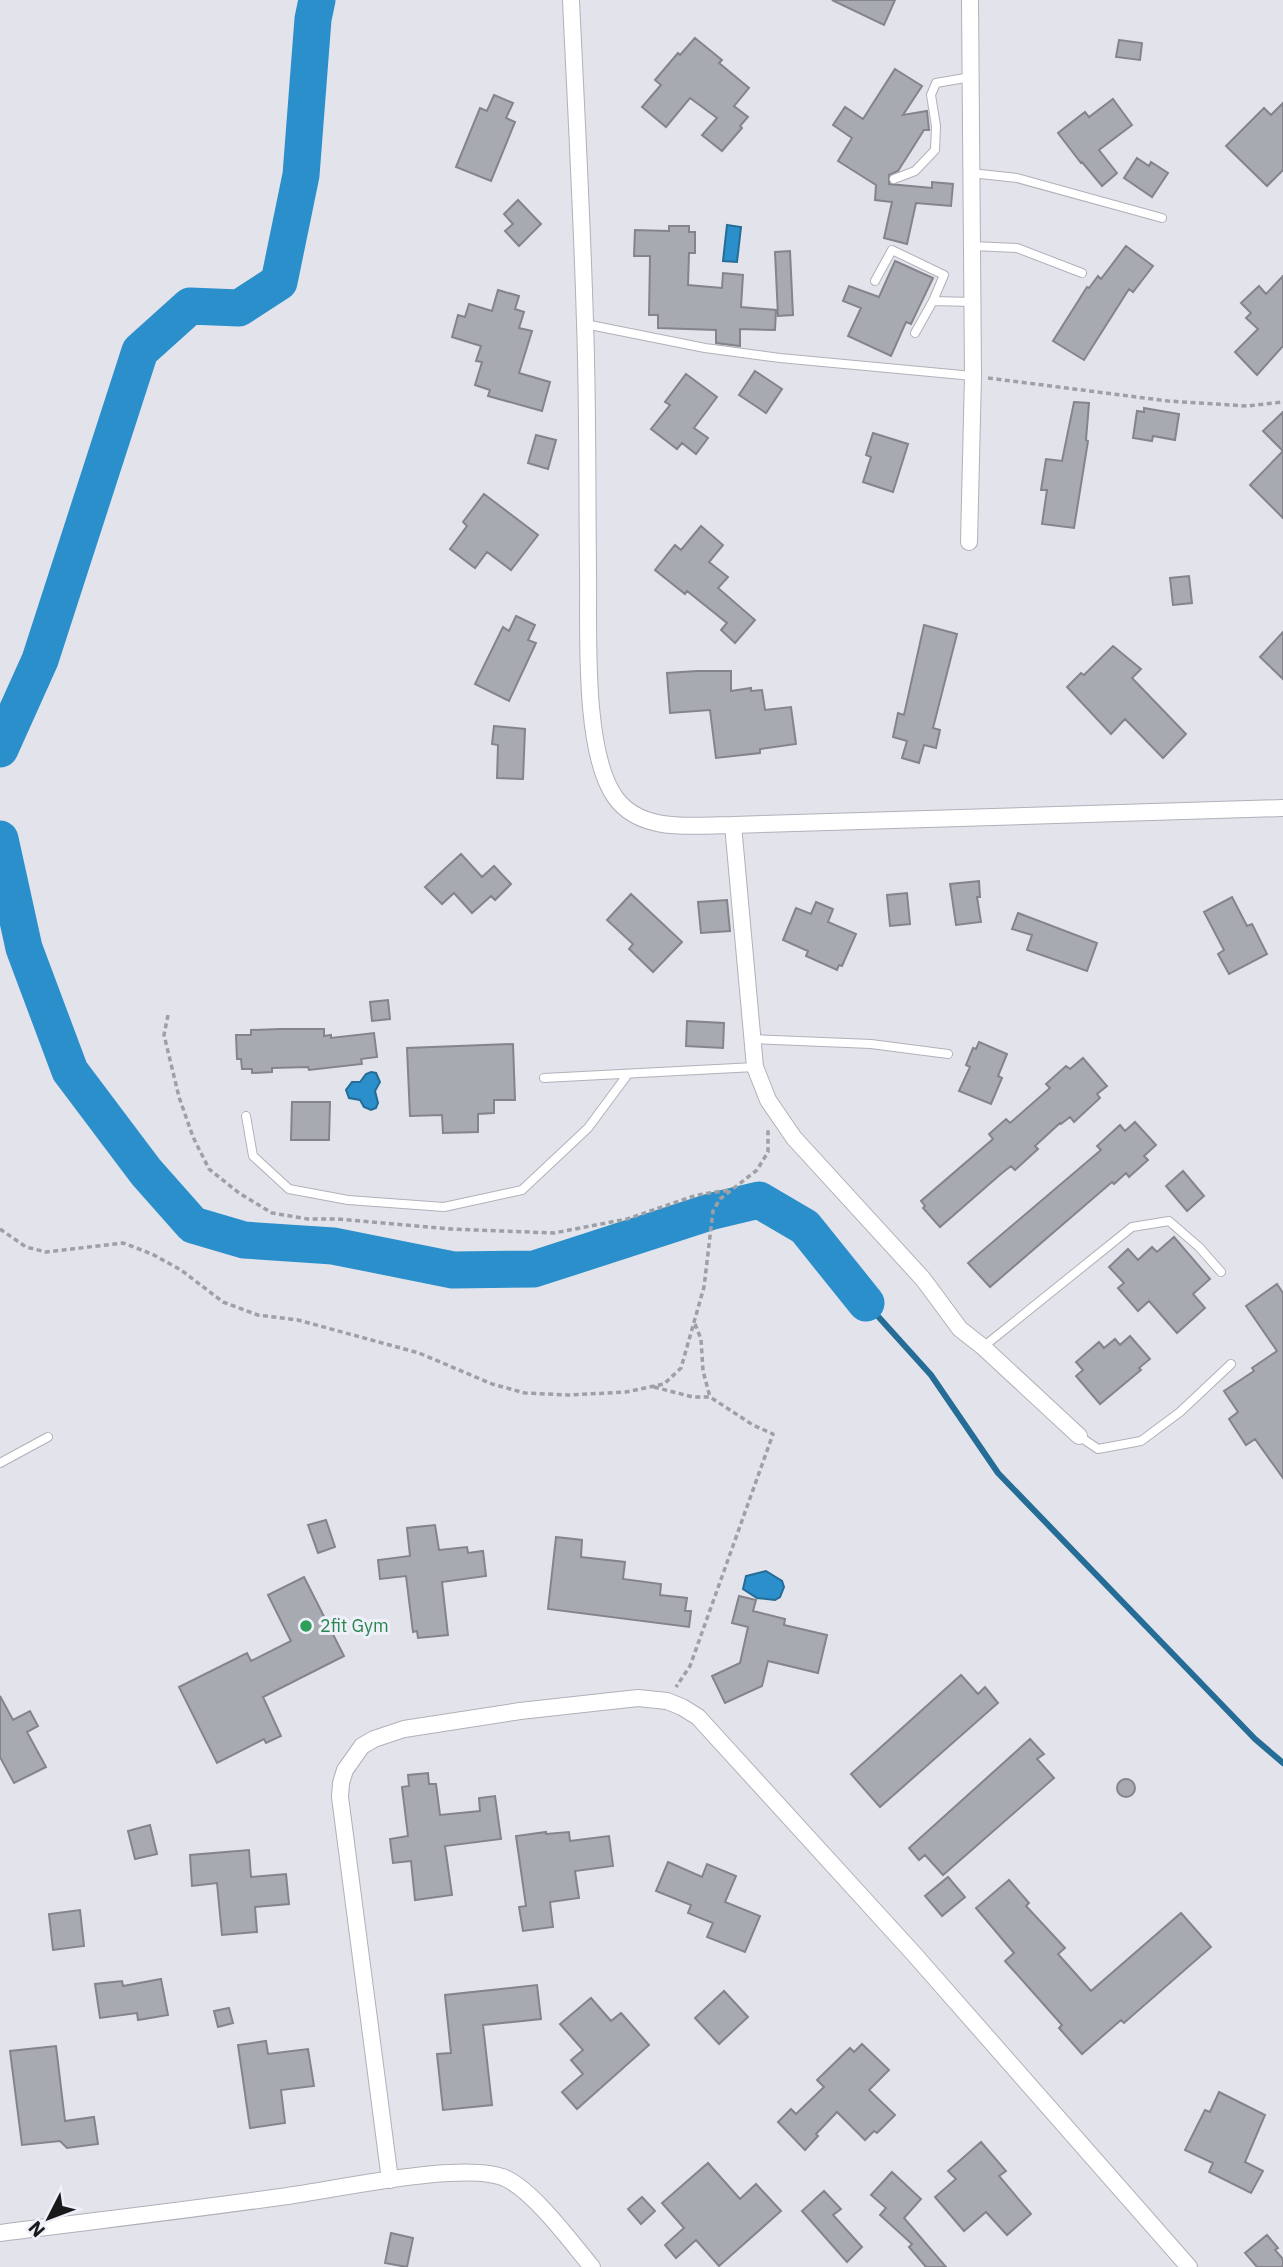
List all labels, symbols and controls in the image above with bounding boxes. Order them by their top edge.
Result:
place label: 2fit Gym [320,1614,389,1637]
marker: 2fit Gym [298,1618,314,1634]
north arrow [14,2183,84,2253]
text: N [23,2216,50,2243]

